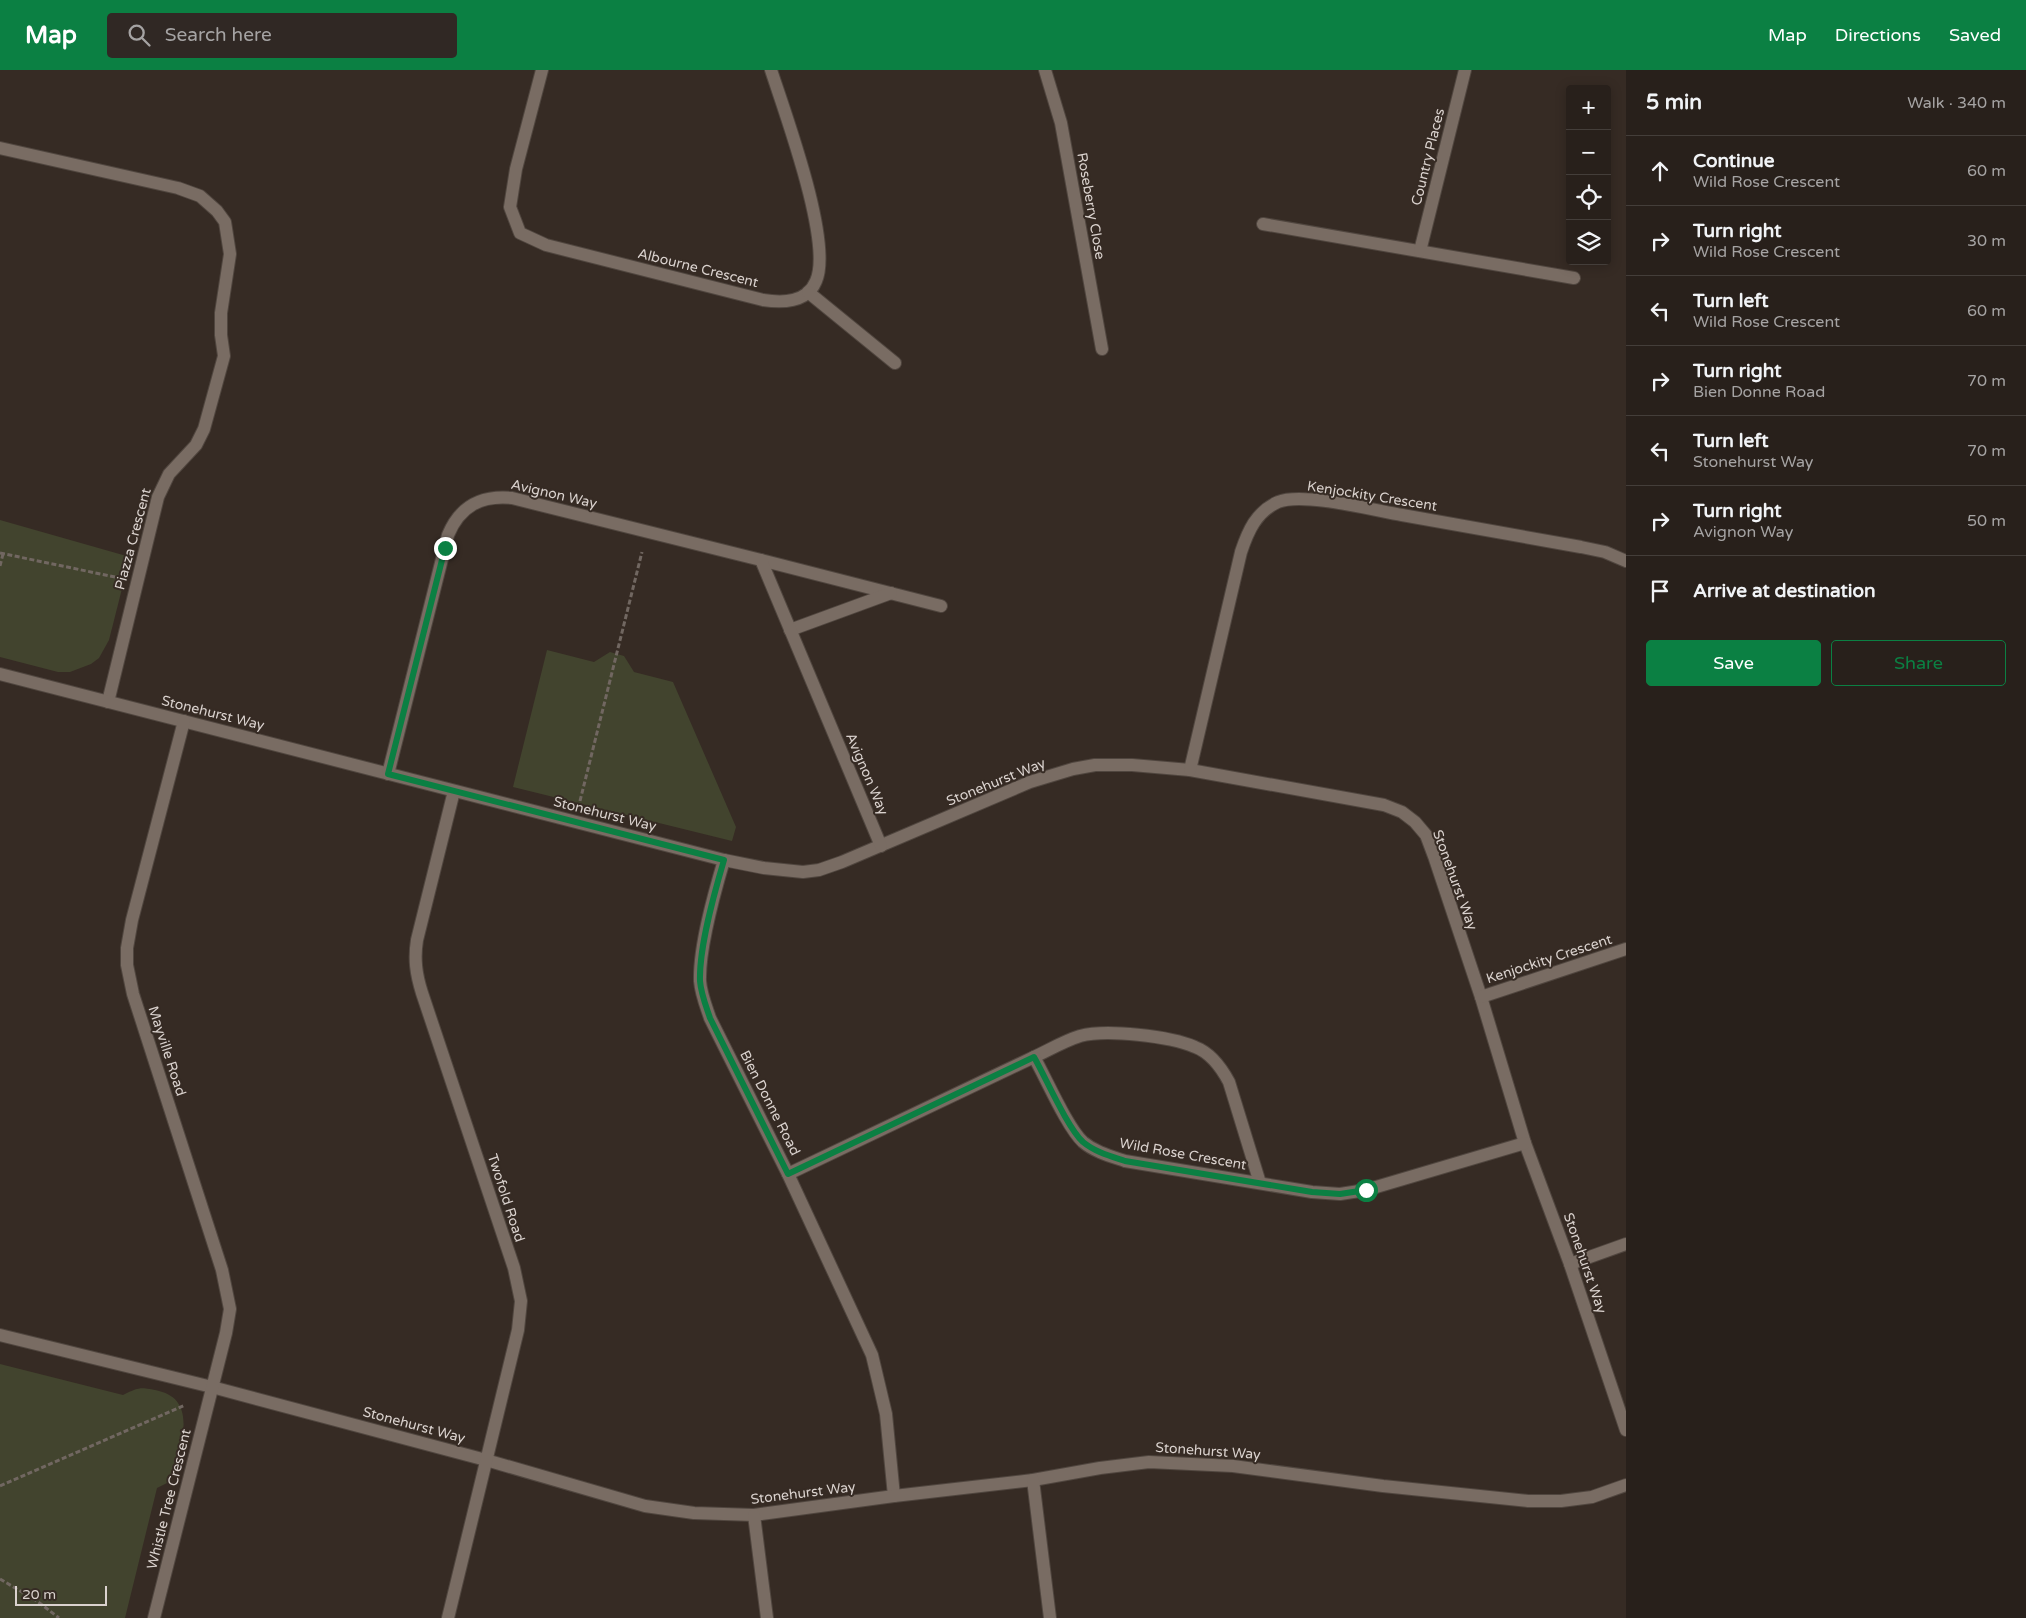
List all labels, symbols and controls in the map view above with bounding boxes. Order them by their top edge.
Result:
search box [107,13,457,58]
text: Map [25,21,77,50]
icon: search [125,21,153,49]
text: Search here [165,24,272,46]
text: Map [1768,24,1807,46]
text: Directions [1835,24,1921,46]
text: Saved [1949,24,2001,46]
map controls [1566,85,1611,265]
button: + [1566,85,1611,130]
text: 5 min [1646,90,1702,115]
text: Walk · 340 m [1907,93,2006,113]
street label: Country Places [1408,106,1448,207]
button: − [1566,130,1611,175]
text: Continue [1693,150,1775,172]
street label: Roseberry Close [1073,151,1109,261]
icon: ahead [1646,157,1674,185]
text: 60 m [1967,161,2006,181]
text: Wild Rose Crescent [1693,172,1840,192]
button: locate [1566,175,1611,220]
button: layers [1566,220,1611,265]
text: Turn right [1693,220,1781,242]
icon: right [1646,227,1674,255]
text: 30 m [1967,231,2006,251]
text: Wild Rose Crescent [1693,242,1840,262]
street label: Albourne Crescent [636,245,761,291]
text: Turn left [1693,290,1769,312]
icon: left [1646,297,1674,325]
text: 60 m [1967,301,2006,321]
text: Wild Rose Crescent [1693,312,1840,332]
text: Turn right [1693,360,1781,382]
icon: right [1646,367,1674,395]
text: 70 m [1967,371,2006,391]
text: Bien Donne Road [1693,382,1825,402]
text: Turn left [1693,430,1769,452]
icon: left [1646,437,1674,465]
text: 70 m [1967,441,2006,461]
text: Stonehurst Way [1693,452,1813,472]
street label: Avignon Way [509,476,599,512]
street label: Kenjockity Crescent [1306,477,1439,515]
street label: Piazza Crescent [111,486,155,592]
text: Turn right [1693,500,1781,522]
icon: right [1646,507,1674,535]
text: 50 m [1967,511,2006,531]
text: Avignon Way [1693,522,1793,542]
route end [434,537,457,560]
icon: arrive [1646,577,1674,605]
text: Arrive at destination [1693,580,1876,602]
button: Save [1646,640,1821,686]
button: Share [1831,640,2006,686]
street label: Stonehurst Way [160,692,267,734]
street label: Avignon Way [842,730,892,818]
street label: Stonehurst Way [944,754,1048,810]
street label: Stonehurst Way [552,793,659,835]
street label: Stonehurst Way [1429,828,1481,933]
street label: Kenjockity Crescent [1484,930,1615,987]
street label: Mayville Road [144,1004,190,1098]
street label: Bien Donne Road [736,1048,804,1158]
street label: Wild Rose Crescent [1118,1134,1248,1174]
street label: Twofold Road [484,1152,528,1244]
route start [1355,1179,1378,1202]
street label: Stonehurst Way [1560,1210,1610,1316]
street label: Stonehurst Way [361,1403,468,1447]
street label: Whistle Tree Crescent [143,1426,195,1571]
street label: Stonehurst Way [1155,1439,1262,1463]
street label: Stonehurst Way [750,1478,857,1508]
scale bar [15,1583,108,1606]
text: 20 m [22,1586,56,1603]

